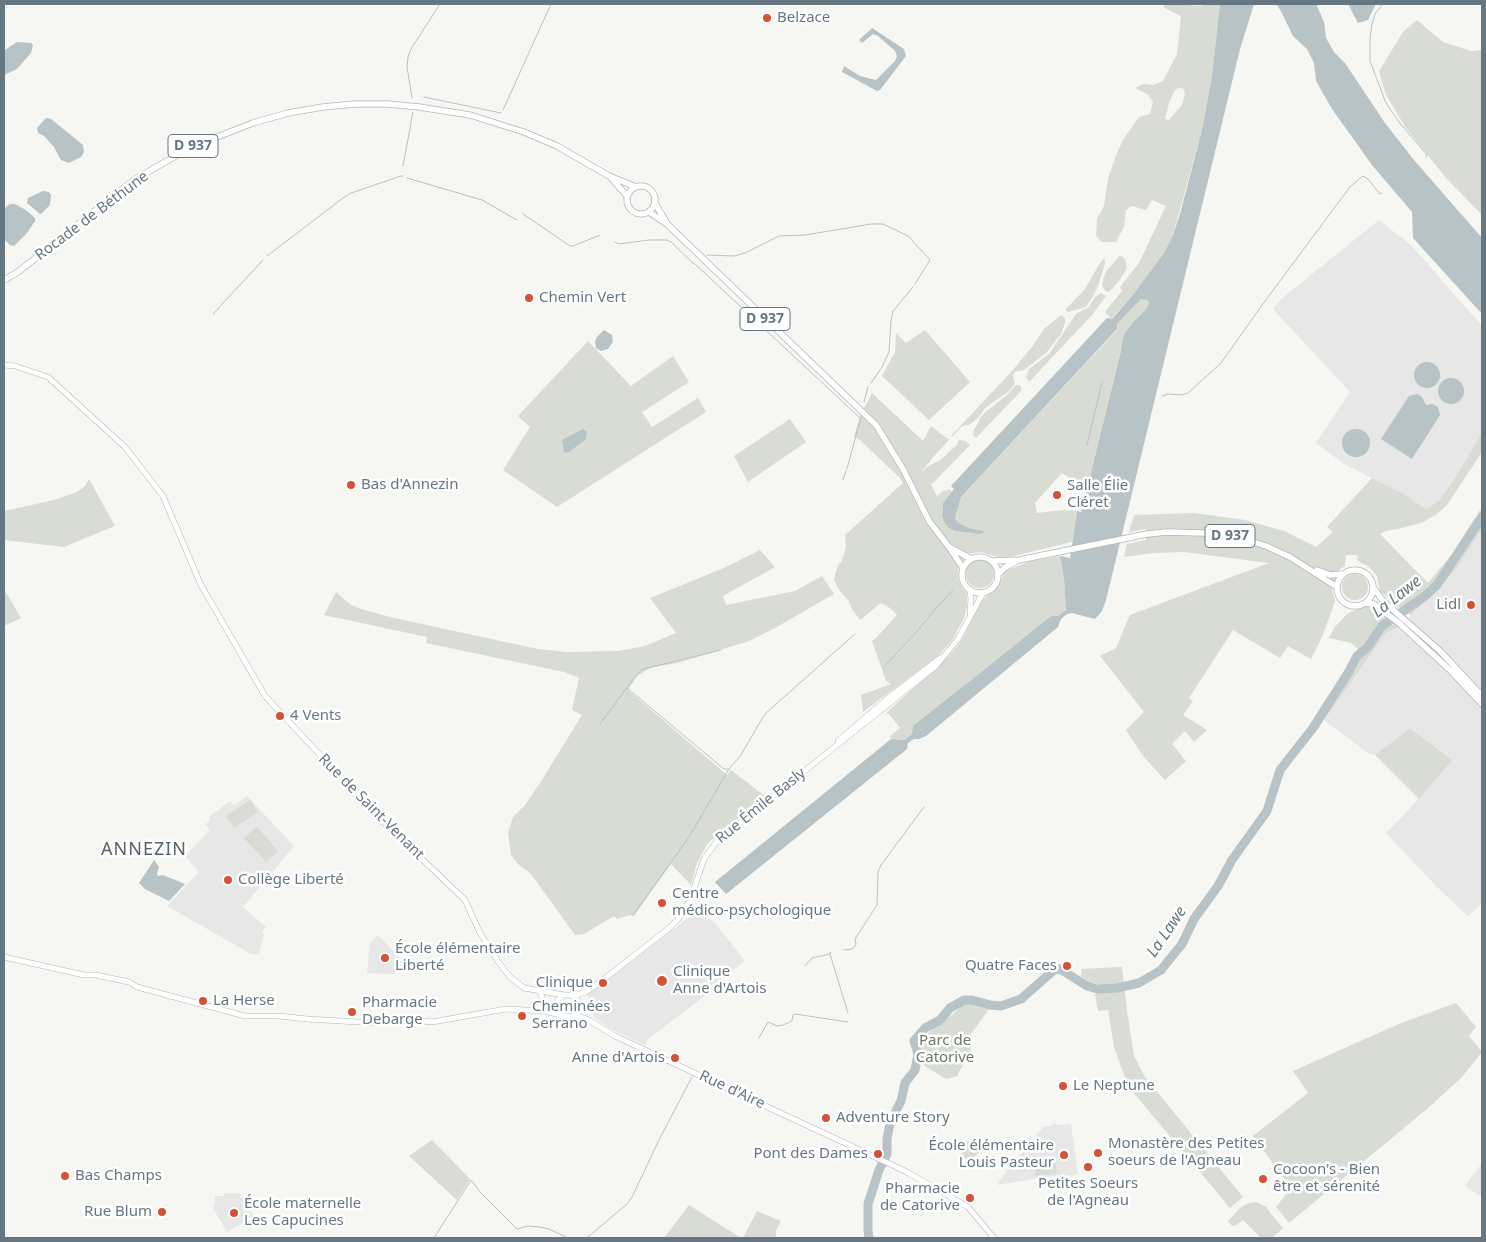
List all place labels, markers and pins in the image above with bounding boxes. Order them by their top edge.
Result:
place label: Belzace [777,9,830,27]
marker: Belzace [761,12,773,24]
place label: Chemin Vert [539,289,626,307]
marker: Chemin Vert [523,292,535,304]
place label: Bas d'Annezin [361,476,458,494]
place label: Salle Élie Cléret [1067,477,1128,512]
marker: Bas d'Annezin [345,479,357,491]
marker: Salle Élie Cléret [1051,489,1063,501]
place label: Lidl [1436,596,1461,614]
marker: Lidl [1465,599,1477,611]
place label: 4 Vents [290,707,342,725]
marker: 4 Vents [274,710,286,722]
place label: Collège Liberté [238,871,344,889]
marker: Collège Liberté [222,874,234,886]
place label: Centre médico-psychologique [672,885,831,920]
marker: Centre médico-psychologique [656,897,668,909]
place label: École élémentaire Liberté [395,940,520,975]
marker: École élémentaire Liberté [379,952,391,964]
place label: Quatre Faces [965,957,1057,975]
marker: Quatre Faces [1061,960,1073,972]
place label: Clinique Anne d'Artois [673,963,766,998]
place label: Clinique [536,974,593,992]
marker: Clinique Anne d'Artois [655,974,669,988]
marker: Clinique [597,977,609,989]
place label: La Herse [213,992,275,1010]
place label: Pharmacie Debarge [362,994,437,1029]
marker: La Herse [197,995,209,1007]
place label: Cheminées Serrano [532,998,610,1033]
marker: Pharmacie Debarge [346,1006,358,1018]
marker: Cheminées Serrano [516,1010,528,1022]
place label: Anne d'Artois [572,1049,665,1067]
marker: Anne d'Artois [669,1052,681,1064]
place label: Le Neptune [1073,1077,1155,1095]
marker: Le Neptune [1057,1080,1069,1092]
place label: Adventure Story [836,1109,950,1127]
marker: Adventure Story [820,1112,832,1124]
place label: Monastère des Petites soeurs de l'Agneau [1108,1135,1264,1170]
place label: École élémentaire Louis Pasteur [929,1137,1054,1172]
place label: Pont des Dames [753,1145,868,1163]
marker: Monastère des Petites soeurs de l'Agneau [1092,1147,1104,1159]
marker: Pont des Dames [872,1148,884,1160]
marker: École élémentaire Louis Pasteur [1058,1149,1070,1161]
marker: Petites Soeurs de l'Agneau [1082,1161,1094,1173]
place label: Cocoon's - Bien être et sérenité [1273,1161,1380,1196]
place label: Bas Champs [75,1167,162,1185]
marker: Bas Champs [59,1170,71,1182]
marker: Cocoon's - Bien être et sérenité [1257,1173,1269,1185]
place label: Petites Soeurs de l'Agneau [1038,1175,1138,1210]
place label: Pharmacie de Catorive [880,1180,960,1215]
marker: Pharmacie de Catorive [964,1192,976,1204]
place label: École maternelle Les Capucines [244,1195,361,1230]
place label: Rue Blum [84,1203,152,1221]
marker: Rue Blum [156,1206,168,1218]
marker: École maternelle Les Capucines [228,1207,240,1219]

